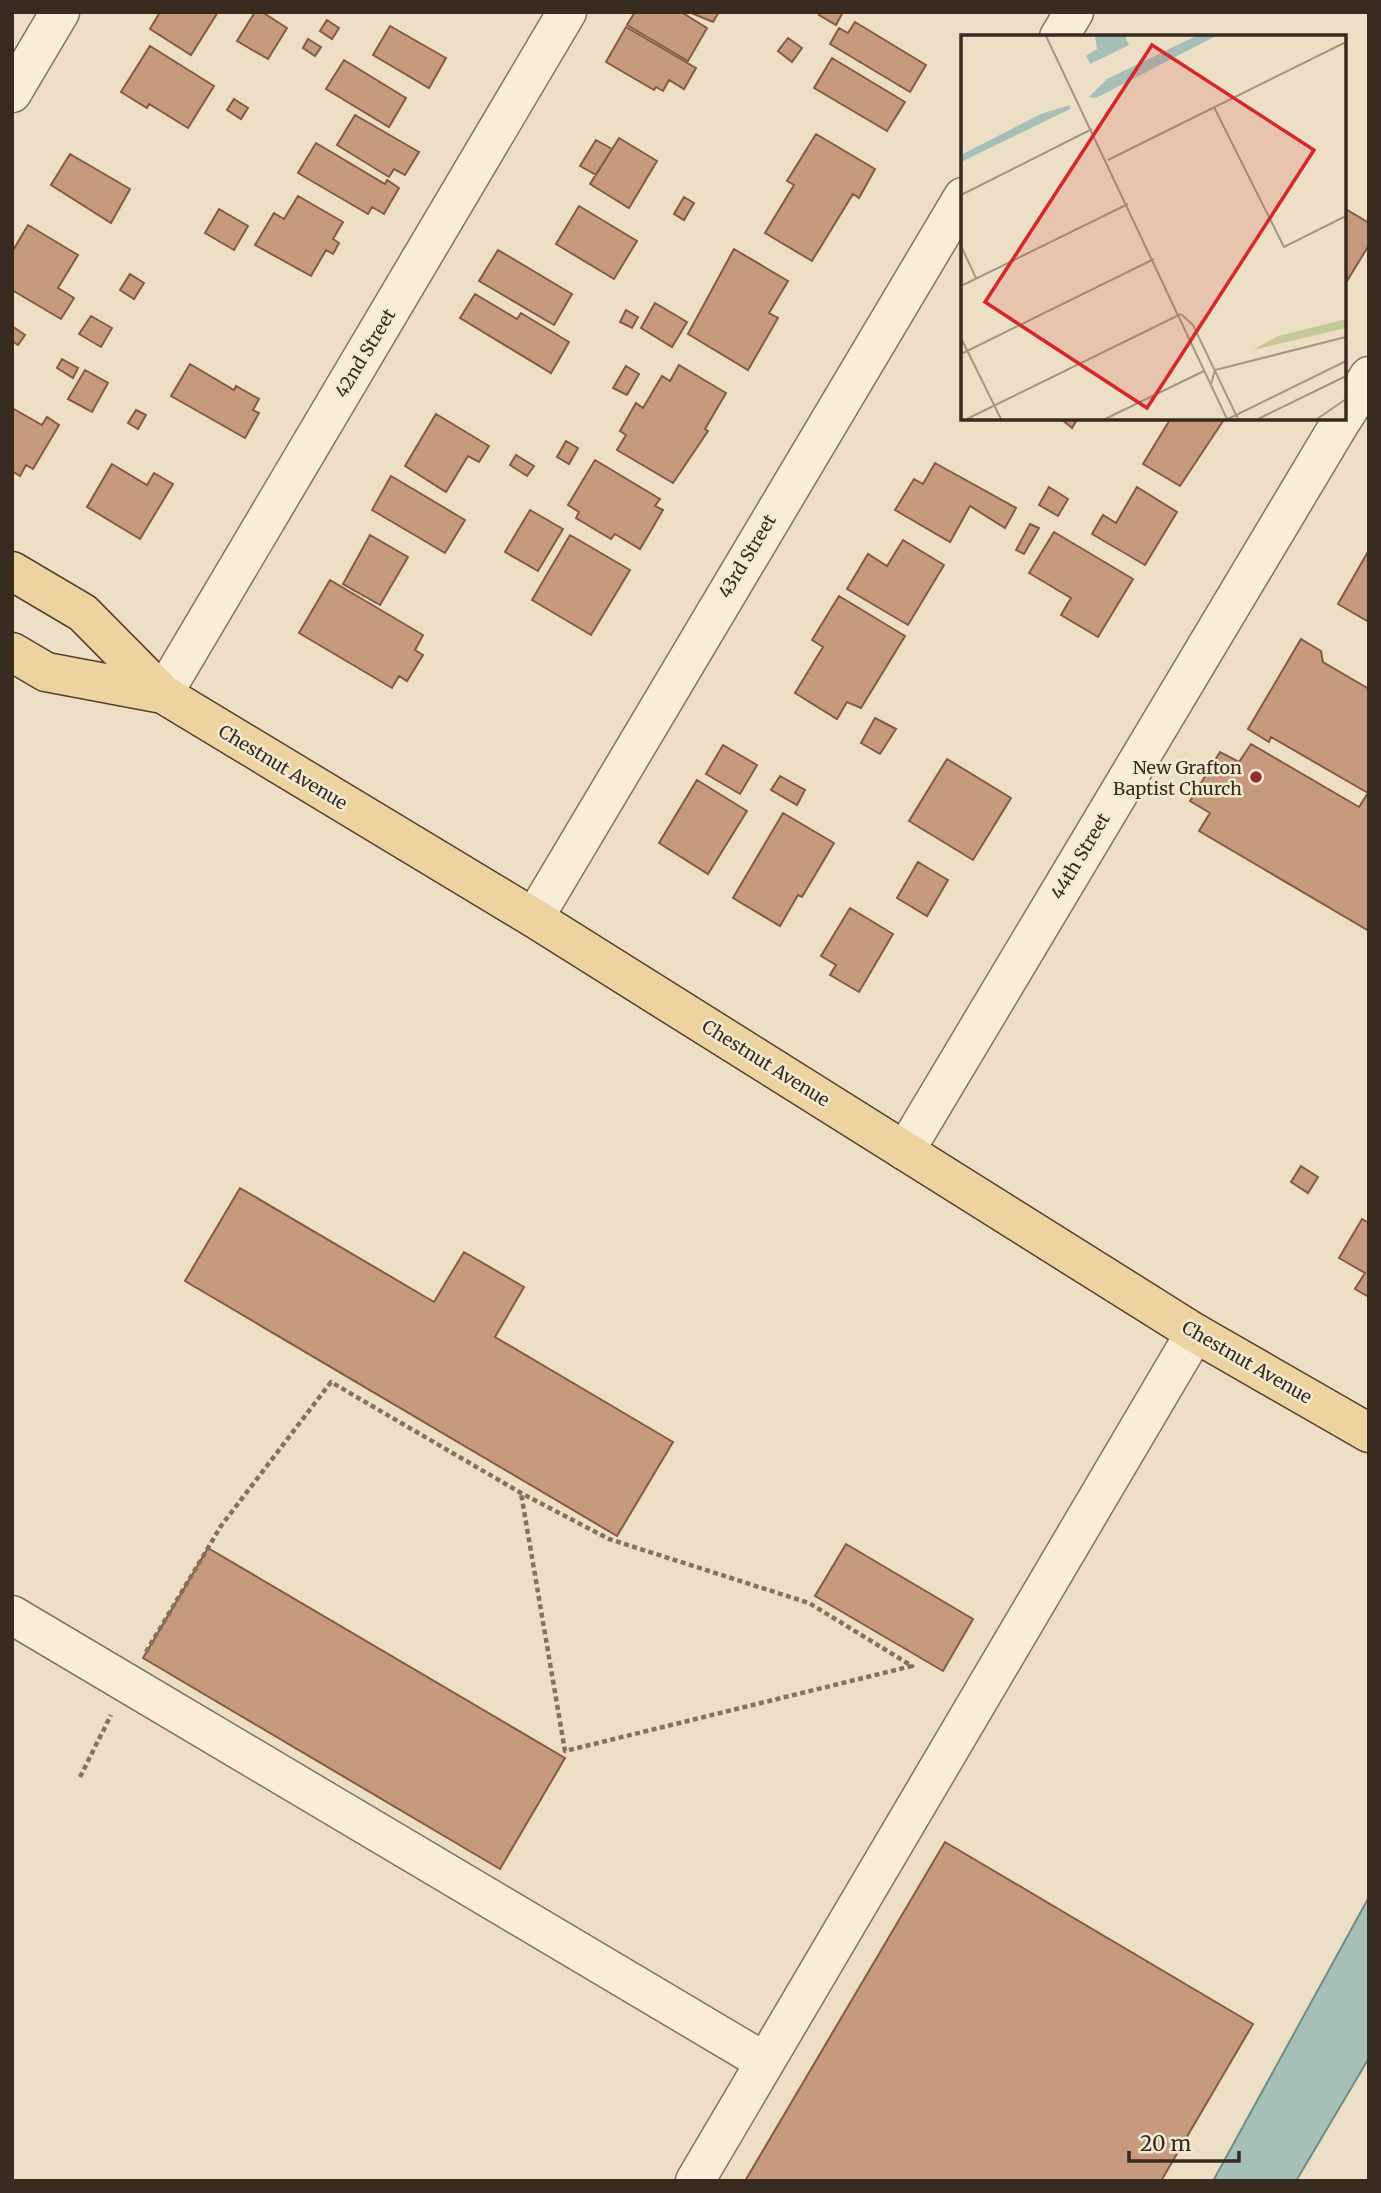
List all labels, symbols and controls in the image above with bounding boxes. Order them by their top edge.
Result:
inset map [961,35,1346,420]
street label: 42nd Street [330,304,400,402]
street label: 43rd Street [713,510,781,602]
street label: Chestnut Avenue [214,719,352,815]
place label: New Grafton Baptist Church [1113,756,1242,800]
marker: New Grafton Baptist Church [1248,769,1264,785]
street label: 44th Street [1045,809,1115,903]
street label: Chestnut Avenue [698,1015,834,1111]
street label: Chestnut Avenue [1178,1315,1316,1409]
scale bar [1129,2120,1239,2164]
text: 20 m [1140,2130,1192,2157]

